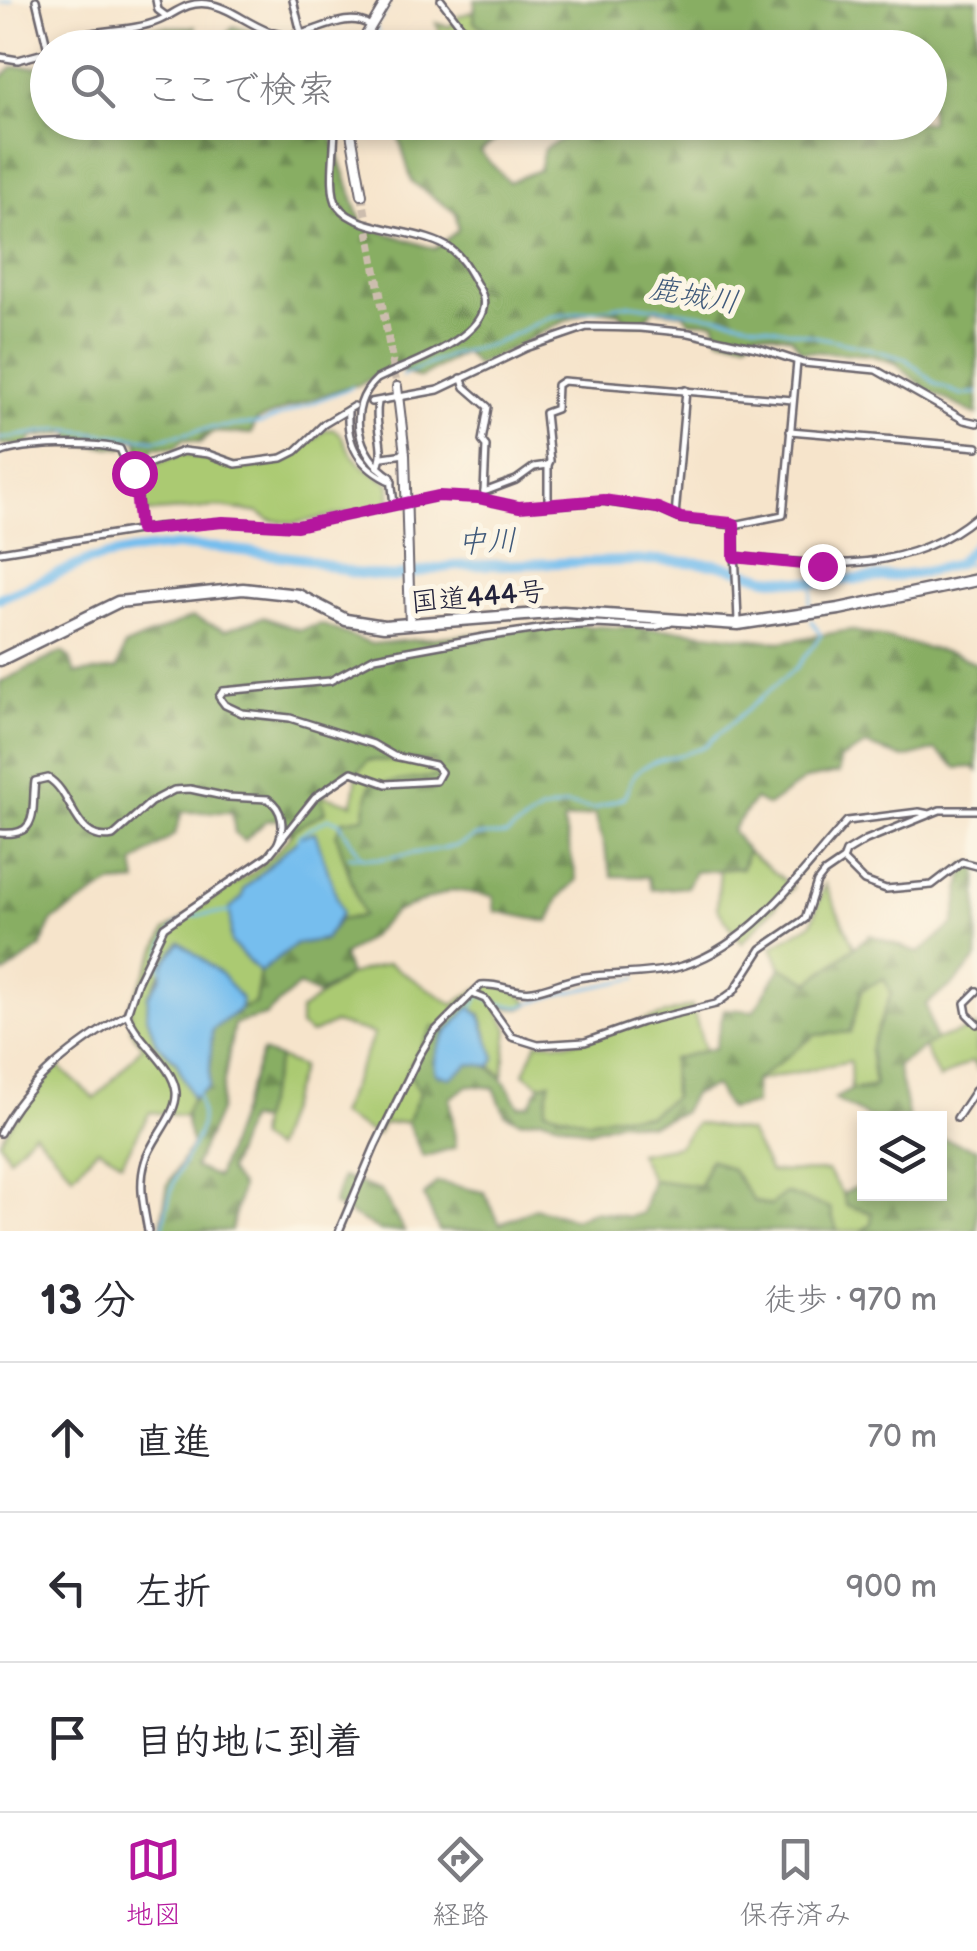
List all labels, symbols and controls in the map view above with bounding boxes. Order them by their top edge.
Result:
search box [30,30,947,140]
icon: search [65,58,120,113]
text: ここで検索 [145,68,335,113]
water label: 鹿城川 [646,270,741,322]
route start [112,451,158,497]
water label: 中川 [456,523,518,561]
route end [800,544,846,590]
street label: 国道444号 [409,575,547,620]
map controls [857,1111,947,1201]
button: layers [857,1111,947,1201]
text: 13 分 [40,1276,136,1327]
text: 徒歩 · 970 m [764,1281,937,1320]
icon: ahead [40,1410,95,1465]
text: 70 m [867,1418,937,1457]
text: 直進 [135,1420,211,1465]
icon: left [40,1560,95,1615]
text: 900 m [846,1568,937,1607]
text: 左折 [135,1570,211,1615]
icon: arrive [40,1710,95,1765]
text: 目的地に到着 [135,1720,363,1765]
tab: 地図 [125,1832,182,1932]
tab: 経路 [432,1832,489,1932]
tab: 保存済み [739,1832,852,1932]

